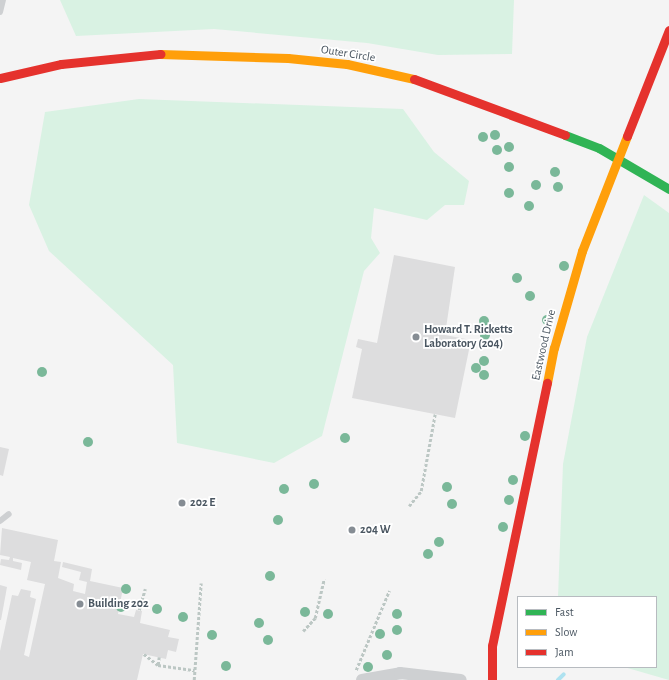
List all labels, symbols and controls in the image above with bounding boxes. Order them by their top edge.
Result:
street label: Outer Circle [320,43,376,65]
street label: Eastwood Drive [529,308,559,382]
place label: Howard T. Ricketts Laboratory (204) [424,323,513,351]
marker: Howard T. Ricketts Laboratory (204) [411,332,421,342]
place label: 202 E [190,496,215,510]
marker: 202 E [177,498,187,508]
place label: 204 W [360,523,391,537]
marker: 204 W [347,525,357,535]
legend [517,596,657,668]
place label: Building 202 [88,597,149,611]
marker: Building 202 [75,599,85,609]
text: Fast [555,606,574,618]
text: Slow [555,626,577,638]
text: Jam [555,646,574,658]

